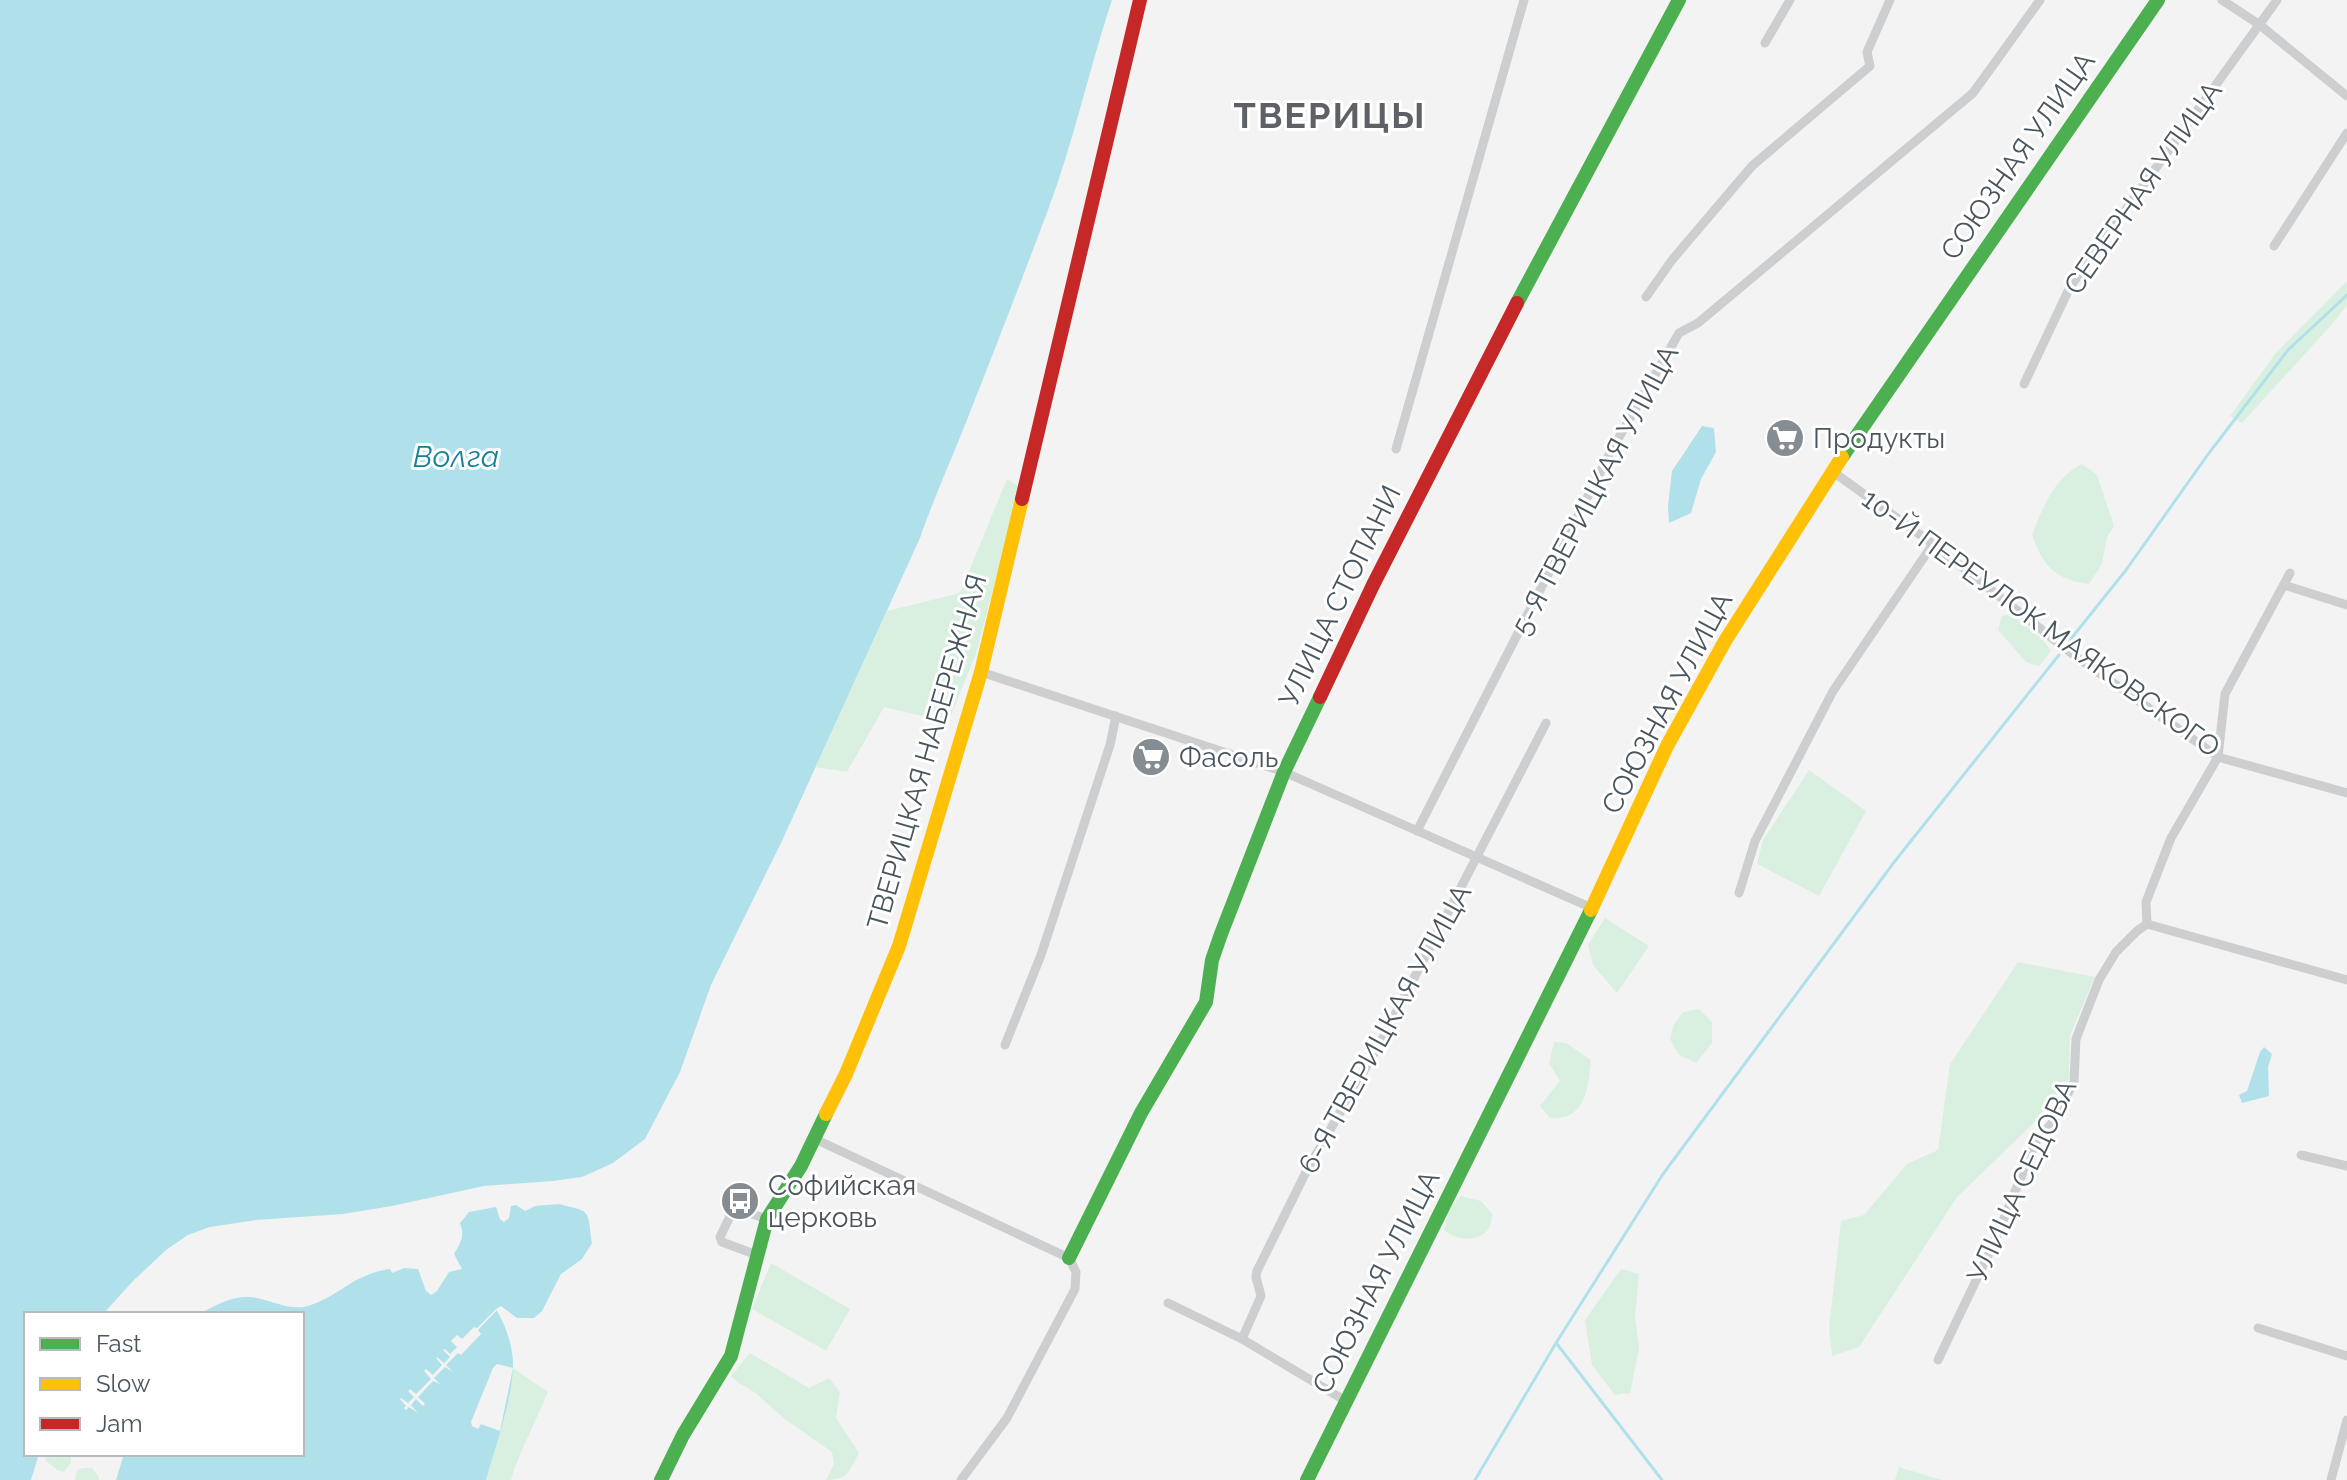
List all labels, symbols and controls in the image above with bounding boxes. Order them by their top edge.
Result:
street label: СОЮЗНАЯ УЛИЦА [1934,46,2102,266]
street label: СЕВЕРНАЯ УЛИЦА [2057,75,2229,301]
district label: ТВЕРИЦЫ [1234,94,1426,136]
street label: 5-Я ТВЕРИЦКАЯ УЛИЦА [1505,340,1685,640]
supermarket icon: Продукты [1764,417,1806,459]
place label: Продукты [1813,422,1945,455]
water label: Волга [413,439,499,474]
street label: УЛИЦА СТОПАНИ [1272,480,1408,712]
street label: 10-Й ПЕРЕУЛОК МАЯКОВСКОГО [1856,482,2226,764]
street label: ТВЕРИЦКАЯ НАБЕРЕЖНАЯ [860,571,994,933]
street label: СОЮЗНАЯ УЛИЦА [1595,587,1739,819]
supermarket icon: Фасоль [1130,736,1172,778]
place label: Фасоль [1179,741,1278,774]
street label: 6-Я ТВЕРИЦКАЯ УЛИЦА [1292,879,1478,1179]
street label: УЛИЦА СЕДОВА [1961,1074,2083,1288]
street label: СОЮЗНАЯ УЛИЦА [1306,1165,1446,1399]
place label: Софийская церковь [768,1169,916,1234]
bus stop icon: Софийская церковь [719,1180,761,1222]
legend [24,1312,304,1456]
text: Fast [96,1329,141,1358]
text: Slow [96,1369,151,1398]
text: Jam [96,1409,142,1438]

